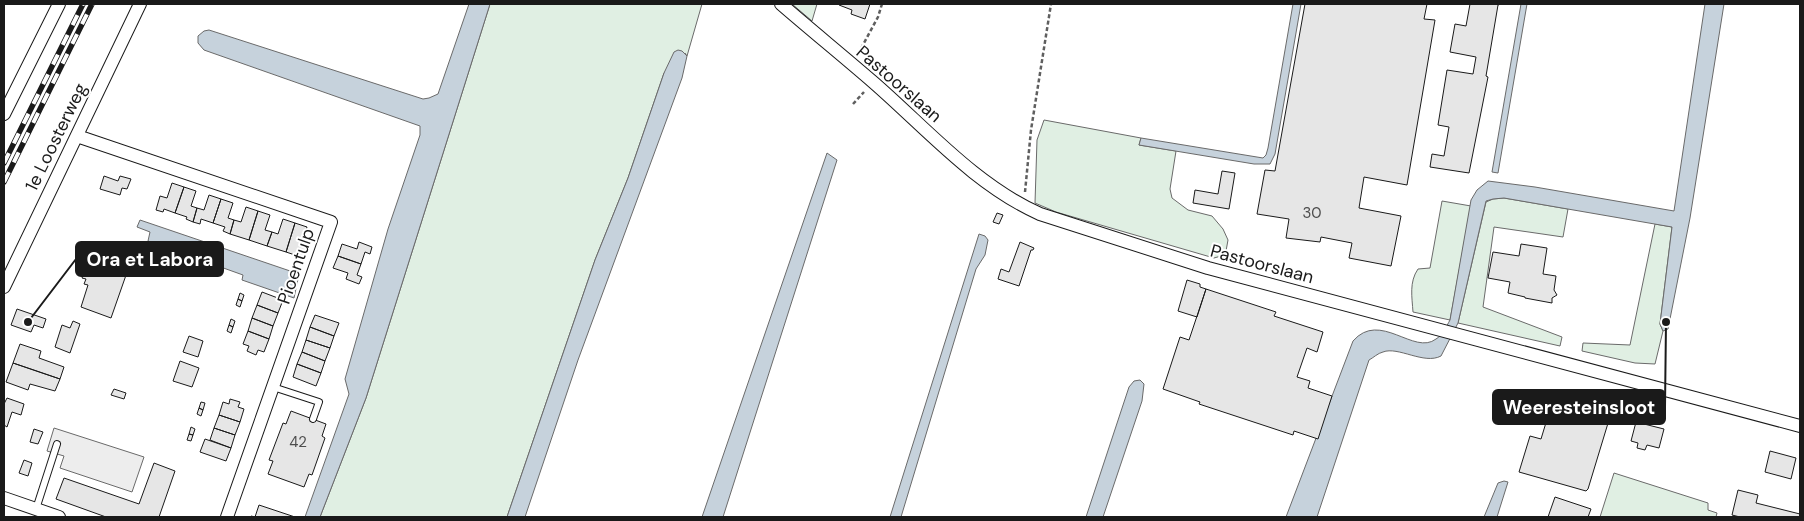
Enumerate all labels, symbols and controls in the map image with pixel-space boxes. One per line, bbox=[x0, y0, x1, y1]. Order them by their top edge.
street label: Pastoorslaan bbox=[851, 40, 947, 128]
street label: 1e Loosterweg bbox=[20, 79, 92, 195]
house number: 30 bbox=[1302, 203, 1322, 223]
street label: Pioentulp bbox=[272, 225, 320, 307]
street label: Pastoorslaan bbox=[1208, 239, 1316, 289]
callout: Ora et Labora bbox=[76, 242, 223, 276]
text: Ora et Labora bbox=[87, 247, 213, 272]
callout: Weeresteinsloot bbox=[1493, 390, 1665, 424]
text: Weeresteinsloot bbox=[1503, 395, 1655, 420]
house number: 42 bbox=[289, 432, 307, 452]

